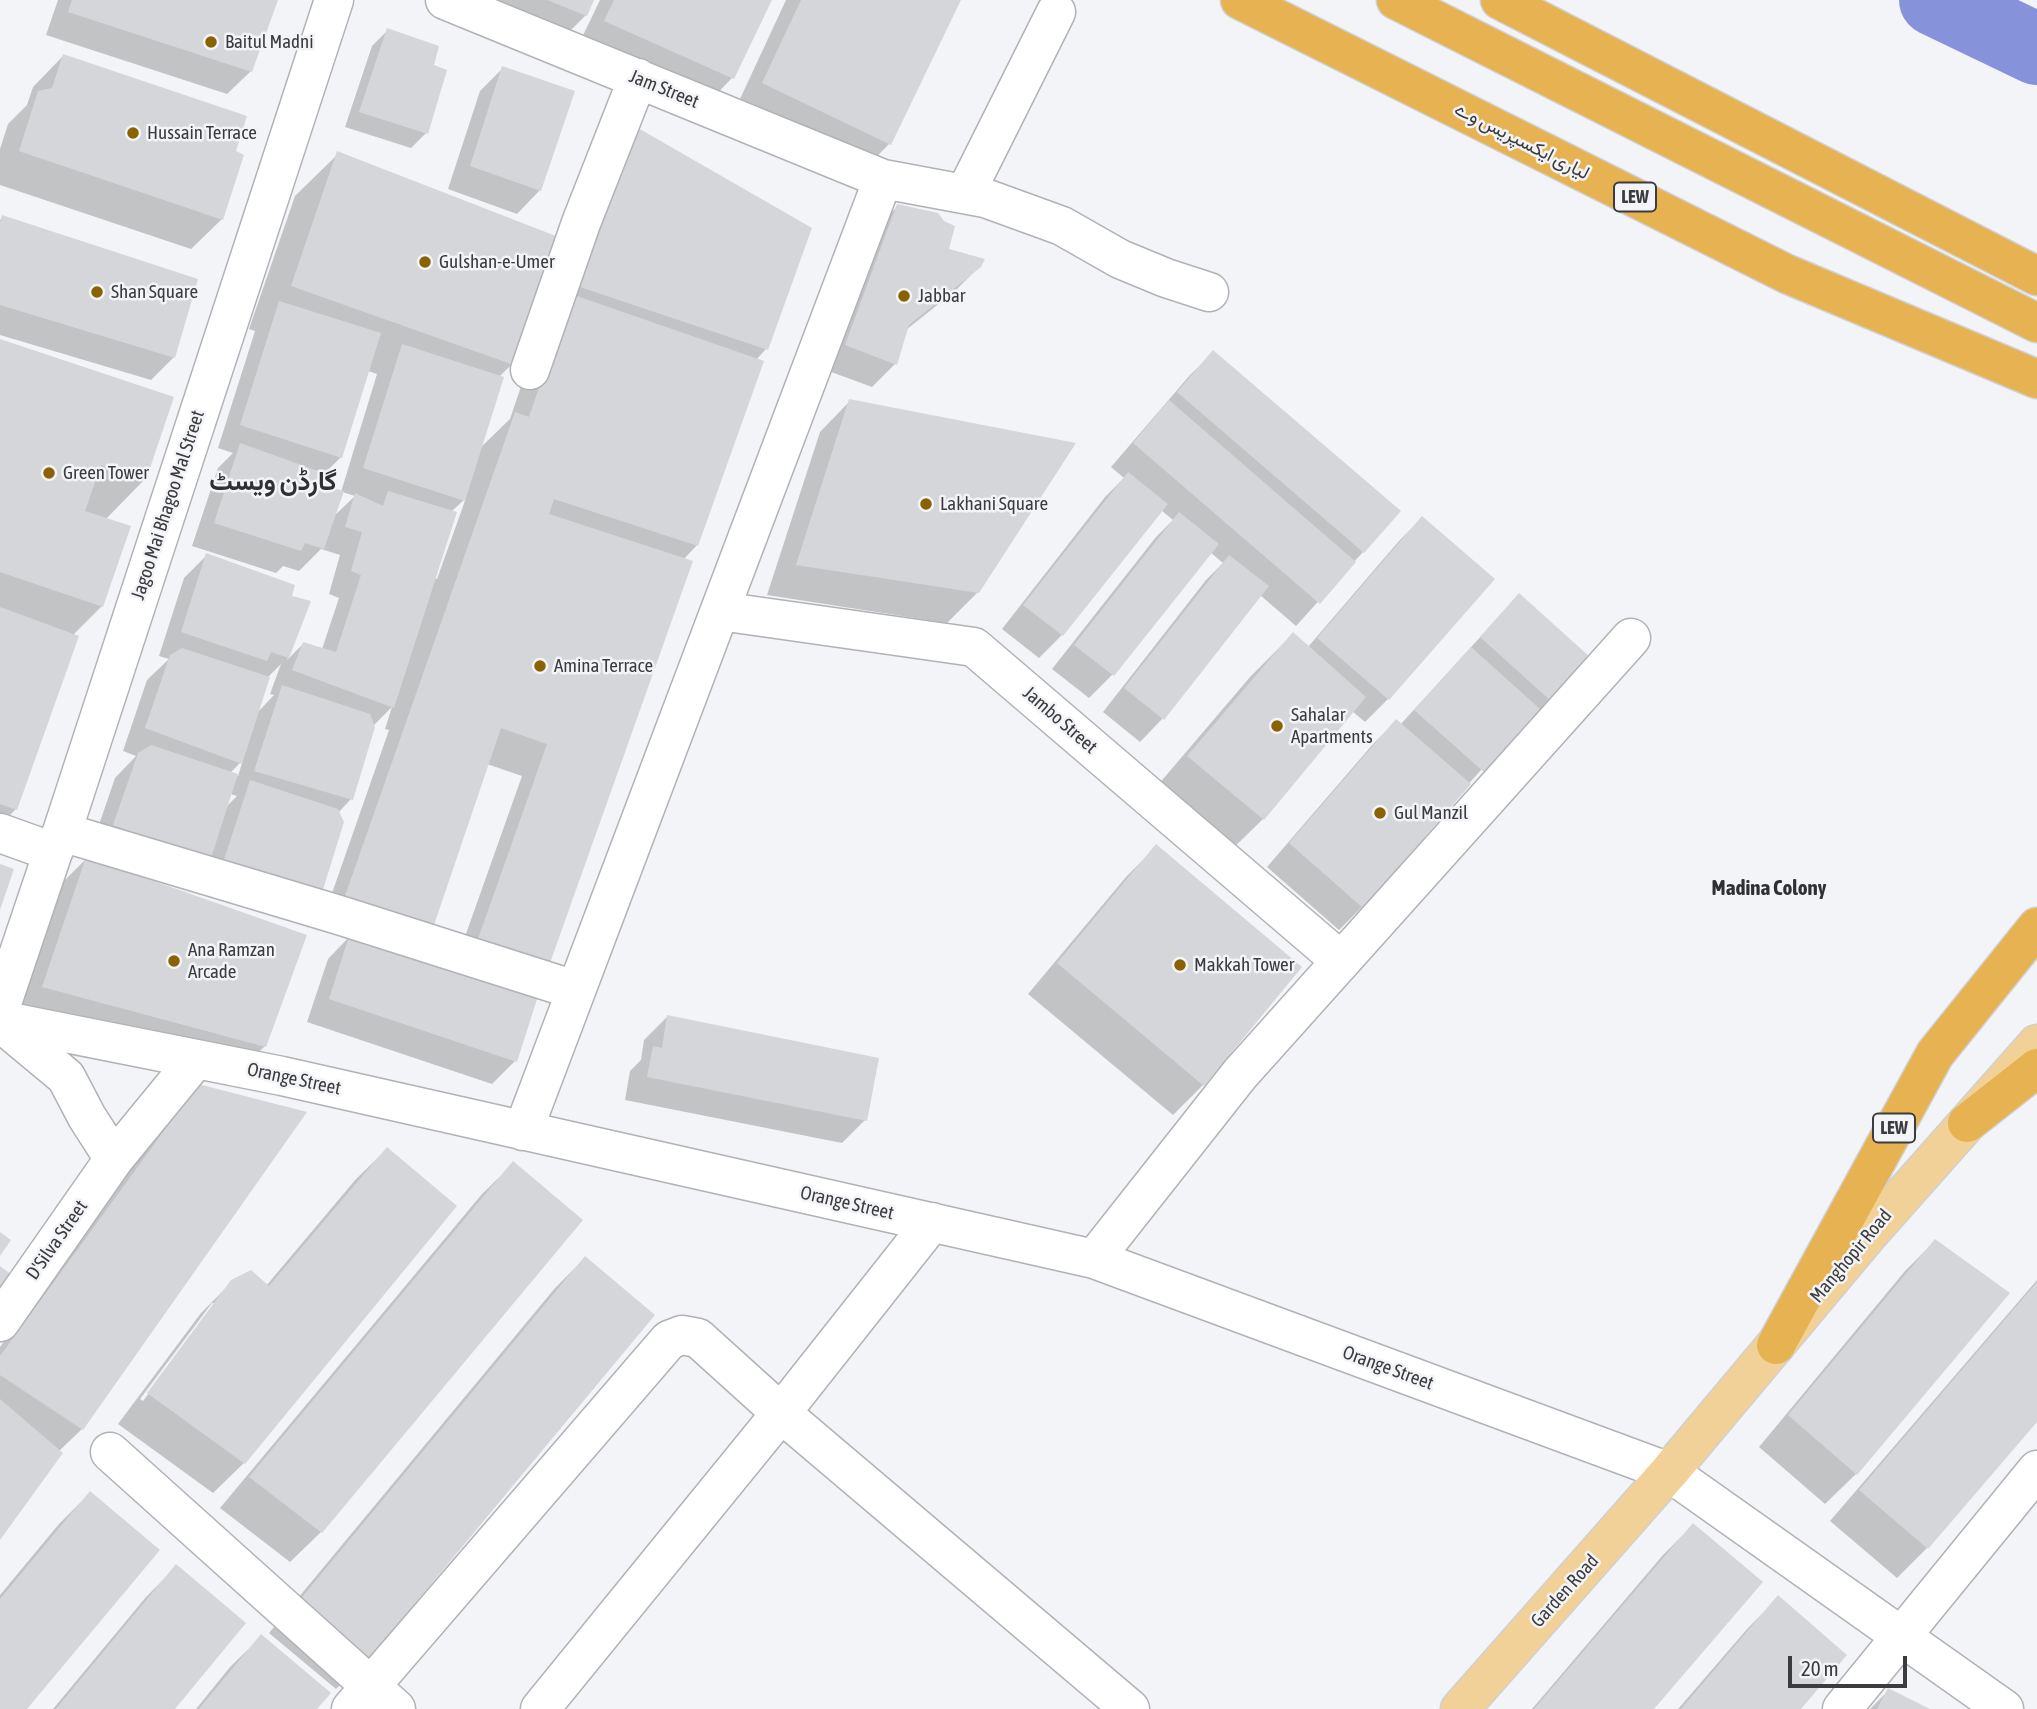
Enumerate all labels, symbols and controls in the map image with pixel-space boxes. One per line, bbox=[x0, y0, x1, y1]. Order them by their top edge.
place label: Baitul Madni bbox=[225, 31, 314, 53]
marker: Baitul Madni bbox=[203, 34, 219, 50]
street label: Jam Street bbox=[626, 65, 702, 113]
street label: لیاری ایکسپریس وے bbox=[1451, 97, 1593, 185]
place label: Hussain Terrace bbox=[147, 122, 257, 144]
marker: Hussain Terrace bbox=[125, 125, 141, 141]
road number: LEW bbox=[1614, 182, 1656, 212]
place label: Gulshan-e-Umer bbox=[439, 251, 555, 273]
marker: Gulshan-e-Umer bbox=[417, 254, 433, 270]
place label: Shan Square bbox=[111, 281, 198, 303]
marker: Shan Square bbox=[89, 284, 105, 300]
place label: Jabbar bbox=[918, 285, 965, 307]
marker: Jabbar bbox=[896, 288, 912, 304]
street label: Jagoo Mai Bhagoo Mal Street bbox=[127, 407, 209, 603]
place label: Green Tower bbox=[63, 462, 149, 484]
marker: Green Tower bbox=[41, 465, 57, 481]
district label: گارڈن ویسٹ bbox=[209, 466, 337, 498]
place label: Lakhani Square bbox=[940, 493, 1048, 515]
marker: Lakhani Square bbox=[918, 496, 934, 512]
place label: Amina Terrace bbox=[554, 655, 653, 677]
marker: Amina Terrace bbox=[532, 658, 548, 674]
street label: Jambo Street bbox=[1018, 682, 1102, 758]
place label: Sahalar Apartments bbox=[1291, 704, 1373, 748]
marker: Sahalar Apartments bbox=[1269, 718, 1285, 734]
place label: Gul Manzil bbox=[1394, 802, 1468, 824]
marker: Gul Manzil bbox=[1372, 805, 1388, 821]
district label: Madina Colony bbox=[1712, 875, 1826, 901]
place label: Ana Ramzan Arcade bbox=[188, 939, 275, 983]
marker: Ana Ramzan Arcade bbox=[166, 953, 182, 969]
place label: Makkah Tower bbox=[1194, 954, 1294, 976]
marker: Makkah Tower bbox=[1172, 957, 1188, 973]
street label: Orange Street bbox=[245, 1058, 343, 1100]
road number: LEW bbox=[1873, 1114, 1915, 1142]
street label: Orange Street bbox=[798, 1181, 896, 1225]
street label: D'Silva Street bbox=[21, 1196, 93, 1284]
street label: Manghopir Road bbox=[1805, 1205, 1897, 1307]
street label: Orange Street bbox=[1339, 1341, 1437, 1395]
street label: Garden Road bbox=[1526, 1550, 1604, 1632]
scale bar bbox=[1792, 1642, 1911, 1686]
text: 20 m bbox=[1801, 1656, 1839, 1680]

